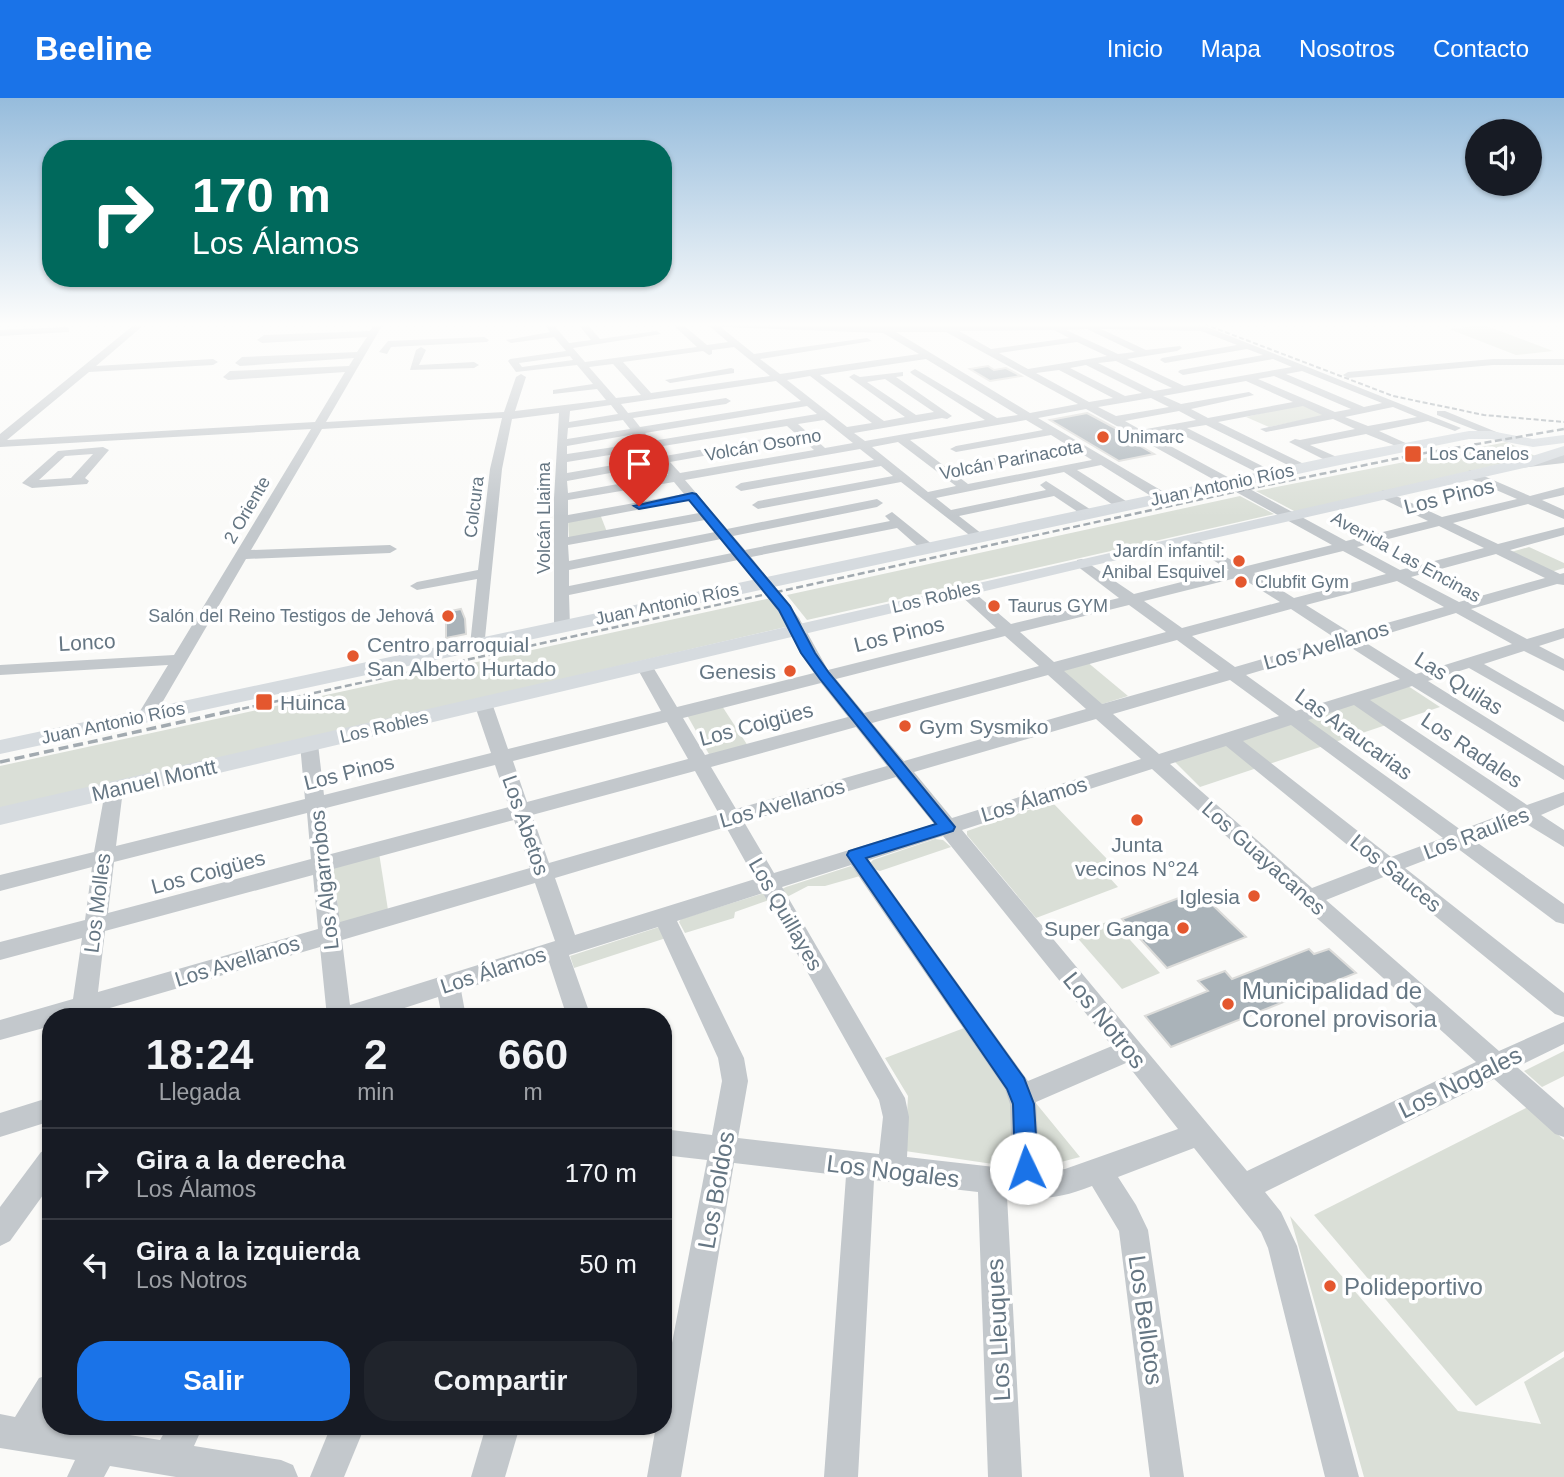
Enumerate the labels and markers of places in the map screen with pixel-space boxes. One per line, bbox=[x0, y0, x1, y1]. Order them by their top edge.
place label: Unimarc bbox=[1117, 427, 1184, 447]
marker: Unimarc bbox=[1095, 429, 1111, 445]
pin bbox=[609, 434, 669, 506]
marker: Los Canelos bbox=[1403, 444, 1423, 464]
place label: Los Canelos bbox=[1429, 444, 1529, 464]
place label: Jardín infantil: Anibal Esquivel bbox=[1102, 541, 1225, 582]
marker: Jardín infantil: Anibal Esquivel bbox=[1231, 553, 1247, 569]
place label: Clubfit Gym bbox=[1255, 572, 1349, 592]
marker: Clubfit Gym bbox=[1233, 574, 1249, 590]
place label: Taurus GYM bbox=[1008, 596, 1108, 616]
marker: Taurus GYM bbox=[986, 598, 1002, 614]
place label: Salón del Reino Testigos de Jehová bbox=[148, 606, 435, 626]
marker: Salón del Reino Testigos de Jehová bbox=[440, 608, 456, 624]
place label: Centro parroquial San Alberto Hurtado bbox=[367, 633, 556, 680]
marker: Centro parroquial San Alberto Hurtado bbox=[345, 648, 361, 664]
place label: Genesis bbox=[699, 660, 776, 683]
marker: Genesis bbox=[782, 663, 798, 679]
place label: Huinca bbox=[280, 691, 346, 714]
marker: Huinca bbox=[254, 692, 274, 712]
place label: Gym Sysmiko bbox=[919, 715, 1049, 738]
marker: Gym Sysmiko bbox=[897, 718, 913, 734]
marker: Junta vecinos N°24 bbox=[1129, 812, 1145, 828]
place label: Junta vecinos N°24 bbox=[1075, 833, 1199, 880]
place label: Iglesia bbox=[1179, 885, 1240, 908]
marker: Iglesia bbox=[1246, 888, 1262, 904]
place label: Super Ganga bbox=[1044, 917, 1169, 940]
marker: Super Ganga bbox=[1175, 920, 1191, 936]
place label: Municipalidad de Coronel provisoria bbox=[1242, 977, 1437, 1032]
marker: Municipalidad de Coronel provisoria bbox=[1220, 996, 1236, 1012]
place label: Polideportivo bbox=[1344, 1273, 1483, 1300]
marker: Polideportivo bbox=[1322, 1278, 1338, 1294]

